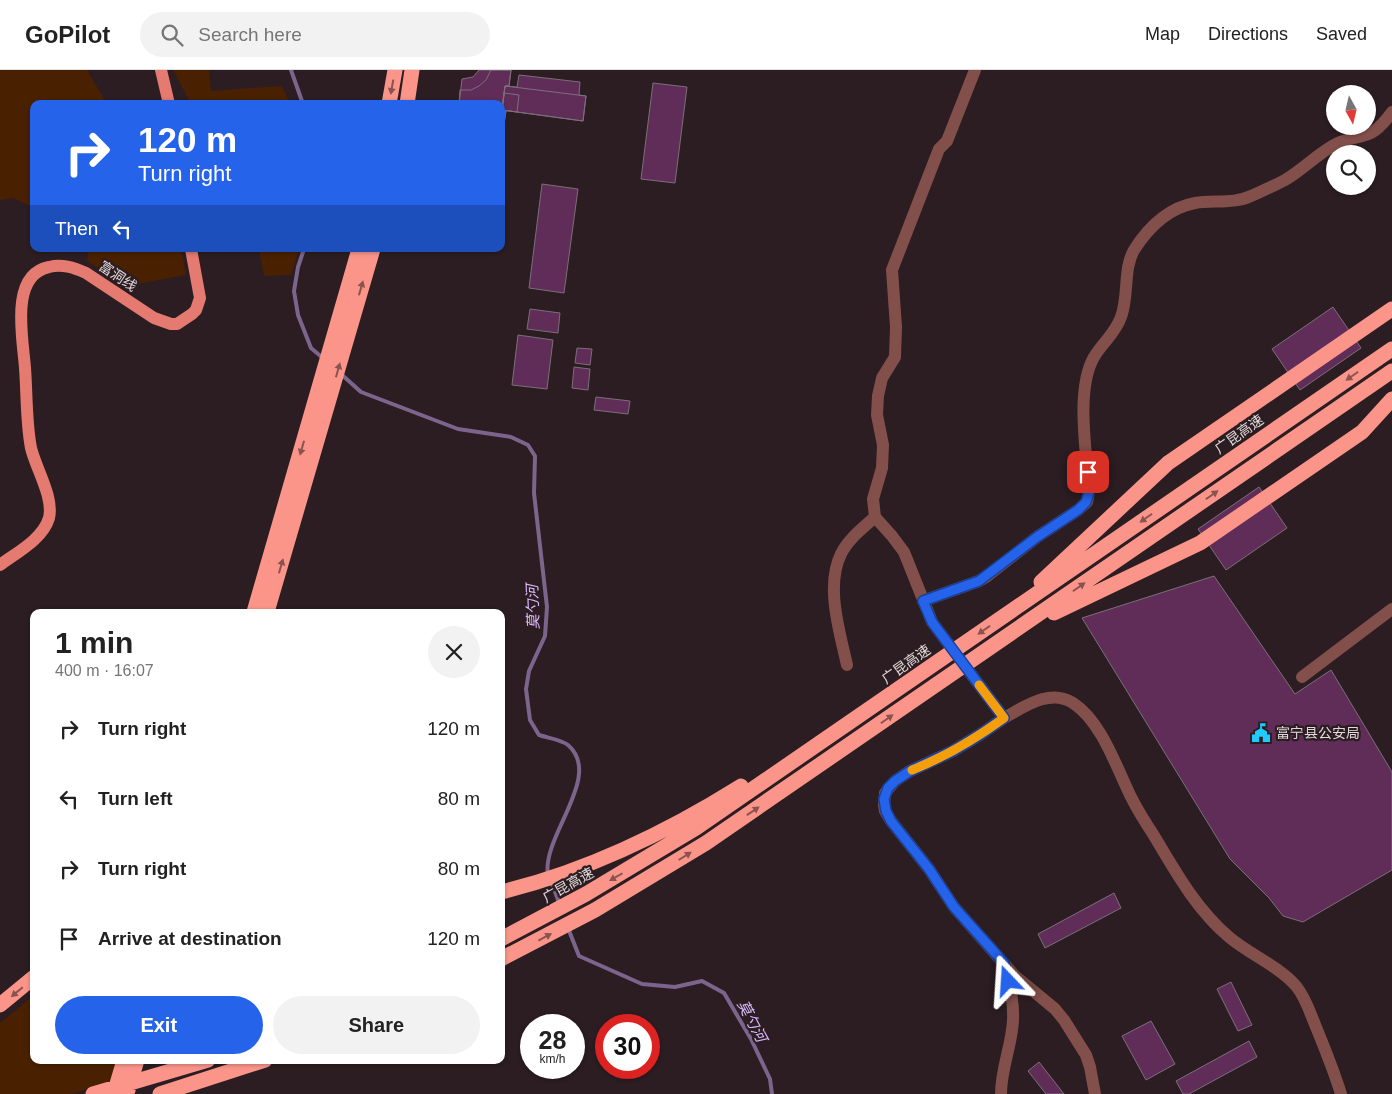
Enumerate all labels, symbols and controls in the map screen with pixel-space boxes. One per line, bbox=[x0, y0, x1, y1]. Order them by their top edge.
search box bbox=[140, 12, 490, 57]
text: GoPilot bbox=[25, 21, 110, 48]
icon: search bbox=[158, 21, 186, 49]
text: Search here bbox=[198, 24, 302, 45]
text: Map bbox=[1145, 24, 1180, 44]
text: Directions bbox=[1208, 24, 1288, 44]
text: Saved bbox=[1316, 24, 1367, 44]
one-way arrow bbox=[387, 79, 395, 95]
north arrow bbox=[1326, 85, 1376, 135]
map controls bbox=[1326, 85, 1376, 195]
icon: right bbox=[55, 120, 120, 185]
text: 120 m bbox=[138, 120, 237, 159]
button: search bbox=[1326, 145, 1376, 195]
text: Turn right bbox=[138, 161, 231, 186]
icon: left bbox=[108, 215, 136, 243]
text: Then bbox=[55, 218, 98, 239]
street label: 富洞线 bbox=[96, 258, 140, 294]
one-way arrow bbox=[358, 281, 366, 296]
one-way arrow bbox=[334, 362, 342, 377]
one-way arrow bbox=[1345, 371, 1359, 381]
street label: 广昆高速 bbox=[1211, 411, 1267, 457]
one-way arrow bbox=[297, 441, 305, 456]
pin bbox=[1067, 451, 1109, 493]
icon: arrive bbox=[1074, 458, 1102, 486]
one-way arrow bbox=[1205, 490, 1219, 500]
one-way arrow bbox=[1139, 513, 1153, 523]
one-way arrow bbox=[277, 558, 285, 573]
water label: 莫勺河 bbox=[523, 581, 542, 630]
one-way arrow bbox=[1072, 582, 1085, 592]
one-way arrow bbox=[977, 625, 990, 635]
text: 1 min bbox=[55, 626, 133, 659]
button: close bbox=[428, 626, 480, 678]
street label: 广昆高速 bbox=[878, 641, 934, 687]
text: 400 m · 16:07 bbox=[55, 662, 154, 679]
one-way arrow bbox=[880, 714, 894, 724]
icon: right bbox=[55, 715, 83, 743]
text: Turn right bbox=[98, 718, 186, 739]
text: 120 m bbox=[427, 718, 480, 739]
public building icon: 富宁县公安局 bbox=[1250, 722, 1272, 744]
place label: 富宁县公安局 bbox=[1276, 725, 1360, 741]
icon: left bbox=[55, 785, 83, 813]
text: Turn left bbox=[98, 788, 173, 809]
text: 80 m bbox=[438, 788, 480, 809]
one-way arrow bbox=[747, 806, 760, 816]
one-way arrow bbox=[679, 851, 692, 860]
icon: right bbox=[55, 855, 83, 883]
text: Turn right bbox=[98, 858, 186, 879]
text: 80 m bbox=[438, 858, 480, 879]
street label: 广昆高速 bbox=[540, 864, 596, 906]
one-way arrow bbox=[609, 872, 622, 881]
icon: arrive bbox=[55, 925, 83, 953]
text: Arrive at destination bbox=[98, 928, 282, 949]
text: 120 m bbox=[427, 928, 480, 949]
one-way arrow bbox=[537, 933, 552, 941]
position arrow bbox=[981, 954, 1033, 1006]
one-way arrow bbox=[11, 986, 24, 997]
button: Exit bbox=[55, 996, 263, 1054]
button: Share bbox=[273, 996, 480, 1054]
water label: 莫勺河 bbox=[734, 997, 772, 1047]
speed limit sign: 30 bbox=[595, 1014, 660, 1079]
text: 28 bbox=[539, 1026, 566, 1054]
text: km/h bbox=[539, 1052, 566, 1066]

